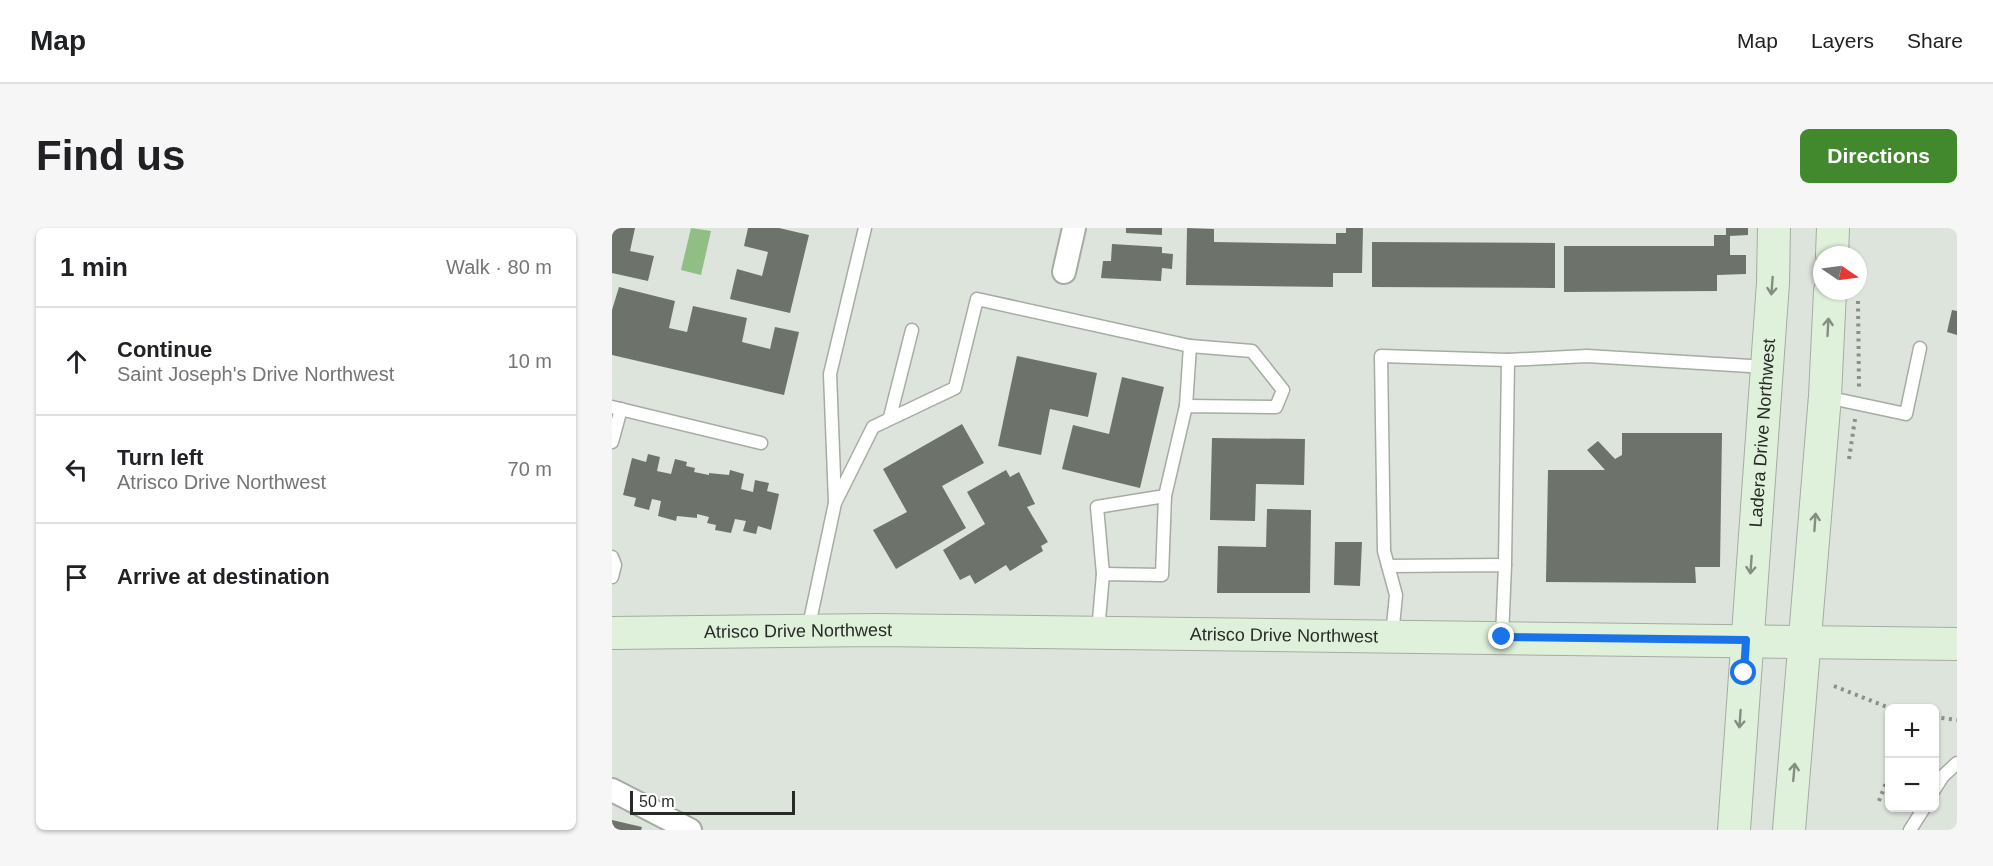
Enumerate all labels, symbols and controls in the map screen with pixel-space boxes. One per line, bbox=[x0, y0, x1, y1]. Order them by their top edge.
text: Map bbox=[30, 25, 86, 56]
text: Map bbox=[1737, 29, 1778, 52]
text: Layers bbox=[1811, 29, 1874, 52]
text: Share bbox=[1907, 29, 1963, 52]
button: Directions bbox=[1800, 129, 1957, 183]
text: Find us bbox=[36, 132, 185, 179]
north arrow bbox=[1813, 246, 1867, 300]
text: 1 min bbox=[60, 252, 128, 282]
text: Walk · 80 m bbox=[446, 256, 552, 278]
one-way arrow bbox=[1766, 276, 1777, 296]
one-way arrow bbox=[1823, 318, 1834, 338]
text: Continue bbox=[117, 337, 212, 362]
street label: Ladera Drive Northwest bbox=[1746, 338, 1779, 528]
icon: ahead bbox=[60, 345, 93, 378]
text: 10 m bbox=[508, 350, 552, 372]
text: Saint Joseph's Drive Northwest bbox=[117, 363, 394, 385]
text: Turn left bbox=[117, 445, 203, 470]
icon: left bbox=[60, 453, 93, 486]
text: 70 m bbox=[508, 458, 552, 480]
text: Atrisco Drive Northwest bbox=[117, 471, 326, 493]
one-way arrow bbox=[1810, 513, 1821, 532]
one-way arrow bbox=[1745, 554, 1756, 574]
icon: arrive bbox=[60, 561, 93, 594]
text: Arrive at destination bbox=[117, 564, 330, 589]
street label: Atrisco Drive Northwest bbox=[704, 620, 892, 642]
route end bbox=[1488, 623, 1514, 649]
street label: Atrisco Drive Northwest bbox=[1190, 624, 1378, 646]
route start bbox=[1730, 659, 1756, 685]
map controls bbox=[1885, 704, 1939, 812]
button: + bbox=[1885, 704, 1939, 758]
one-way arrow bbox=[1735, 708, 1746, 728]
button: − bbox=[1885, 758, 1939, 812]
one-way arrow bbox=[1789, 762, 1800, 782]
scale bar bbox=[630, 788, 795, 816]
text: 50 m bbox=[639, 793, 675, 810]

